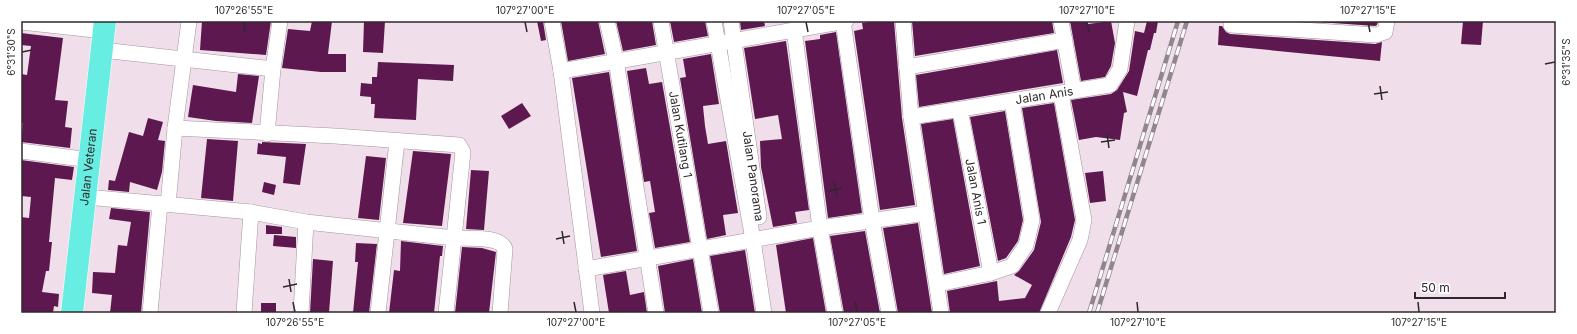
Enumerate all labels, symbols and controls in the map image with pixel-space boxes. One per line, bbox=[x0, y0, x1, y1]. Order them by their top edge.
text: 107°26'55"E bbox=[215, 4, 273, 16]
text: 107°27'00"E bbox=[496, 4, 554, 16]
text: 107°27'05"E bbox=[777, 4, 835, 16]
text: 107°27'10"E bbox=[1059, 4, 1115, 16]
text: 107°27'15"E bbox=[1340, 4, 1396, 16]
text: 6°31'30"S bbox=[5, 28, 17, 76]
text: 6°31'35"S bbox=[1560, 38, 1572, 86]
street label: Jalan Anis bbox=[1014, 83, 1074, 107]
street label: Jalan Kutilang 1 bbox=[666, 90, 696, 179]
street label: Jalan Veteran bbox=[76, 127, 100, 206]
street label: Jalan Panorama bbox=[740, 130, 767, 222]
street label: Jalan Anis 1 bbox=[962, 157, 990, 226]
scale bar bbox=[1415, 274, 1505, 300]
text: 50 m bbox=[1421, 280, 1450, 295]
text: 107°26'55"E bbox=[266, 316, 324, 328]
text: 107°27'00"E bbox=[547, 316, 605, 328]
text: 107°27'05"E bbox=[828, 316, 886, 328]
text: 107°27'10"E bbox=[1110, 316, 1166, 328]
text: 107°27'15"E bbox=[1391, 316, 1447, 328]

